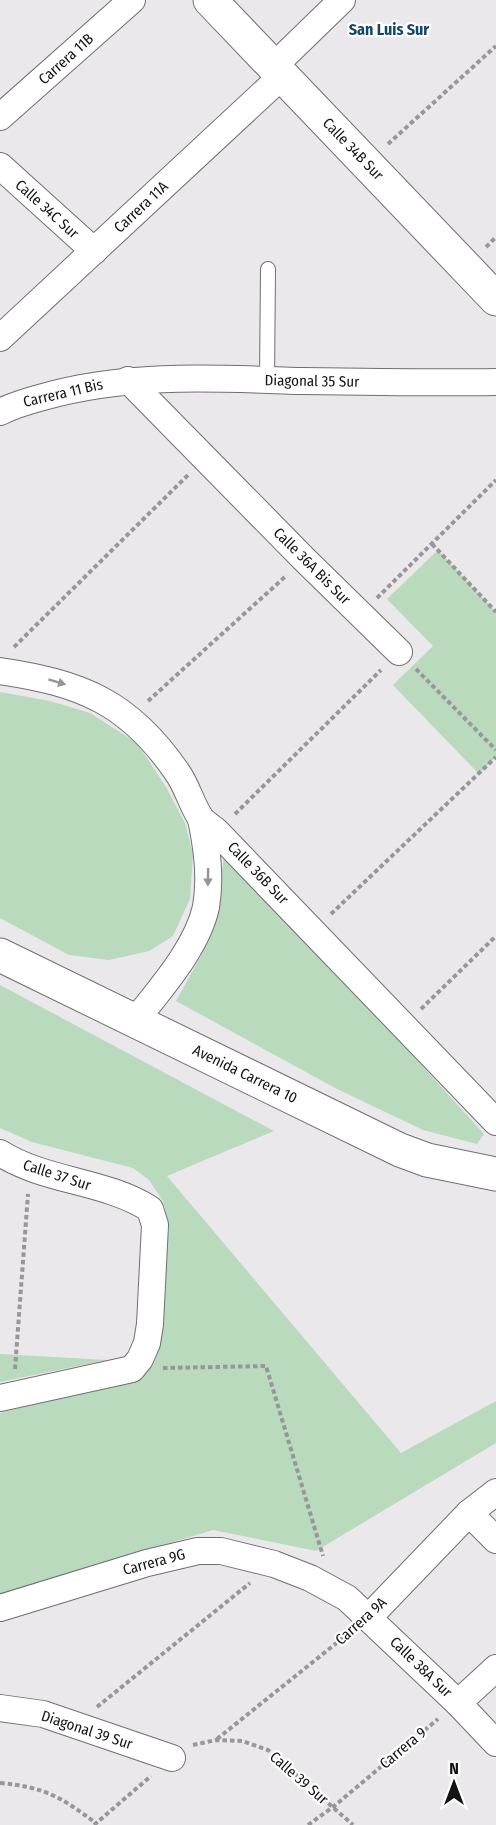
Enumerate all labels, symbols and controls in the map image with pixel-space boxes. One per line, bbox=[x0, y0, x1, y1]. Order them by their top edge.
district label: San Luis Sur bbox=[349, 20, 429, 39]
street label: Carrera 11B bbox=[35, 30, 97, 88]
street label: Calle 34B Sur bbox=[319, 114, 388, 184]
street label: Calle 34C Sur bbox=[12, 176, 83, 243]
street label: Carrera 11A bbox=[110, 177, 172, 237]
street label: Diagonal 35 Sur bbox=[265, 371, 360, 391]
street label: Carrera 11 Bis bbox=[21, 375, 105, 411]
street label: Calle 36A Bis Sur bbox=[270, 524, 355, 609]
one-way arrow bbox=[48, 678, 66, 687]
street label: Calle 36B Sur bbox=[224, 838, 293, 909]
one-way arrow bbox=[203, 867, 212, 886]
street label: Avenida Carrera 10 bbox=[190, 1041, 300, 1107]
street label: Calle 37 Sur bbox=[21, 1156, 94, 1195]
street label: Carrera 9G bbox=[121, 1545, 187, 1579]
street label: Carrera 9A bbox=[332, 1593, 390, 1649]
street label: Calle 38A Sur bbox=[386, 1633, 456, 1702]
street label: Diagonal 39 Sur bbox=[39, 1707, 136, 1753]
street label: Carrera 9 bbox=[376, 1723, 430, 1773]
street label: Calle 39 Sur bbox=[266, 1748, 332, 1809]
north arrow bbox=[424, 1753, 484, 1813]
text: N bbox=[449, 1759, 459, 1778]

